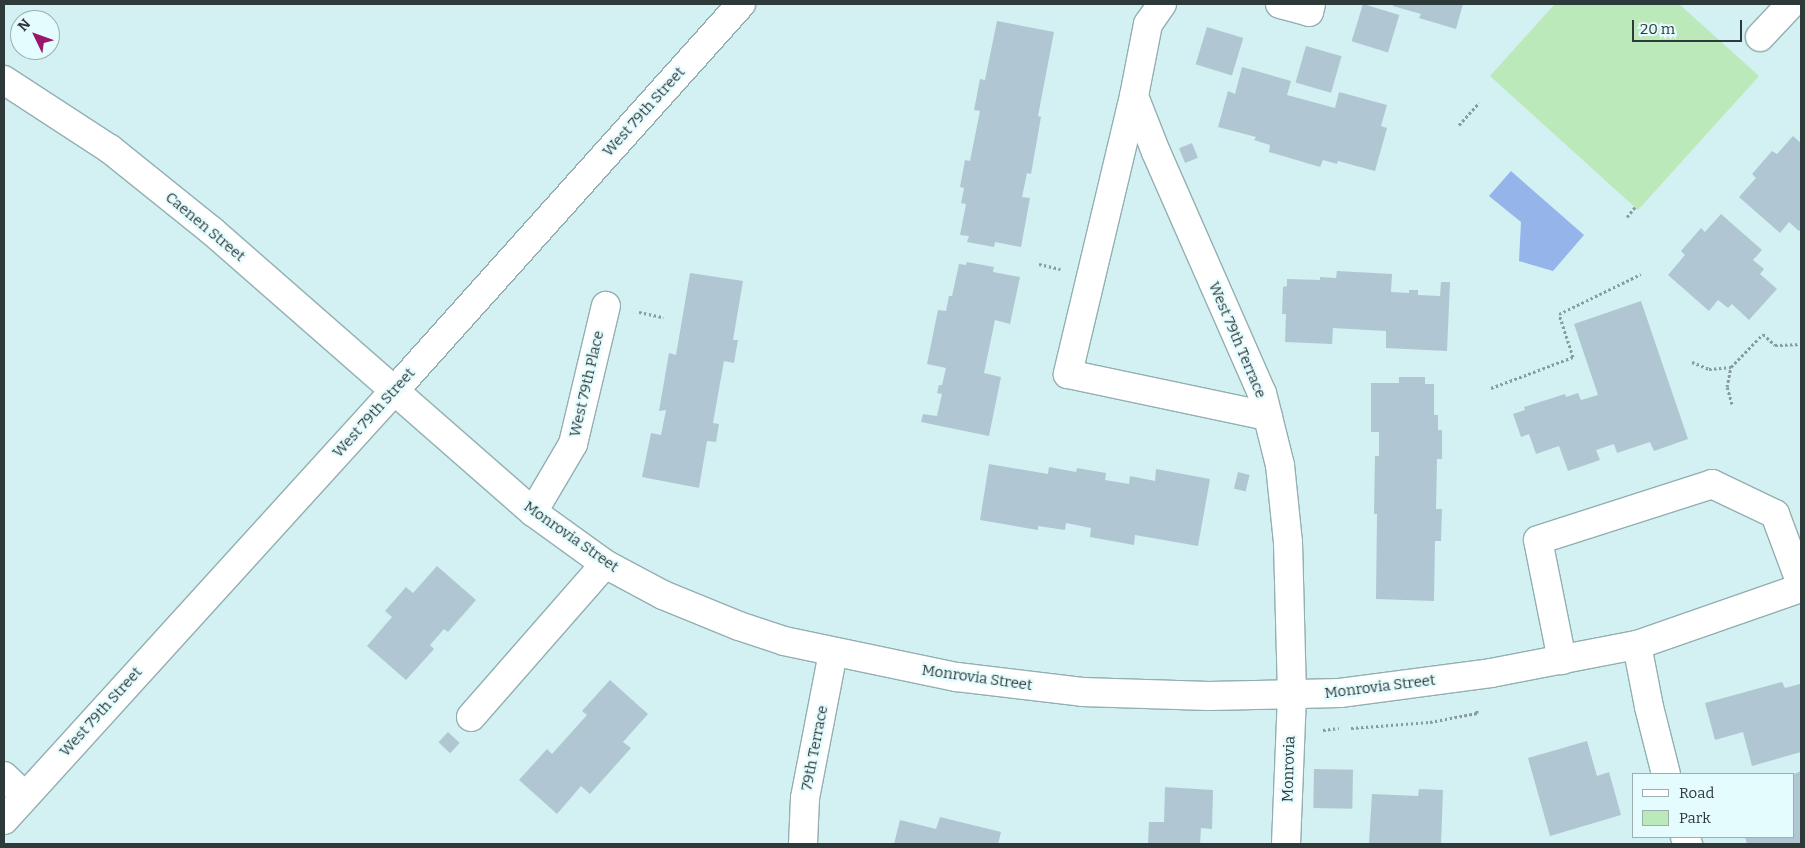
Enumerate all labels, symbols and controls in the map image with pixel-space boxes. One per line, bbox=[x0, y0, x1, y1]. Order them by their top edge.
north arrow bbox=[10, 10, 60, 60]
scale bar bbox=[1635, 10, 1745, 42]
text: N bbox=[14, 16, 34, 35]
text: 20 m bbox=[1640, 20, 1675, 38]
street label: West 79th Street bbox=[599, 64, 689, 160]
street label: Caenen Street bbox=[162, 189, 248, 265]
street label: West 79th Terrace bbox=[1204, 279, 1270, 401]
street label: West 79th Place bbox=[566, 329, 608, 439]
street label: West 79th Street bbox=[329, 365, 419, 461]
street label: Monrovia Street bbox=[520, 498, 622, 576]
street label: Monrovia Street bbox=[921, 661, 1033, 695]
street label: West 79th Street bbox=[56, 664, 146, 760]
street label: Monrovia Street bbox=[1324, 671, 1436, 703]
street label: 79th Terrace bbox=[798, 704, 832, 792]
street label: Monrovia bbox=[1279, 736, 1299, 802]
legend bbox=[1632, 773, 1795, 838]
text: Road bbox=[1679, 784, 1714, 802]
text: Park bbox=[1679, 809, 1711, 827]

